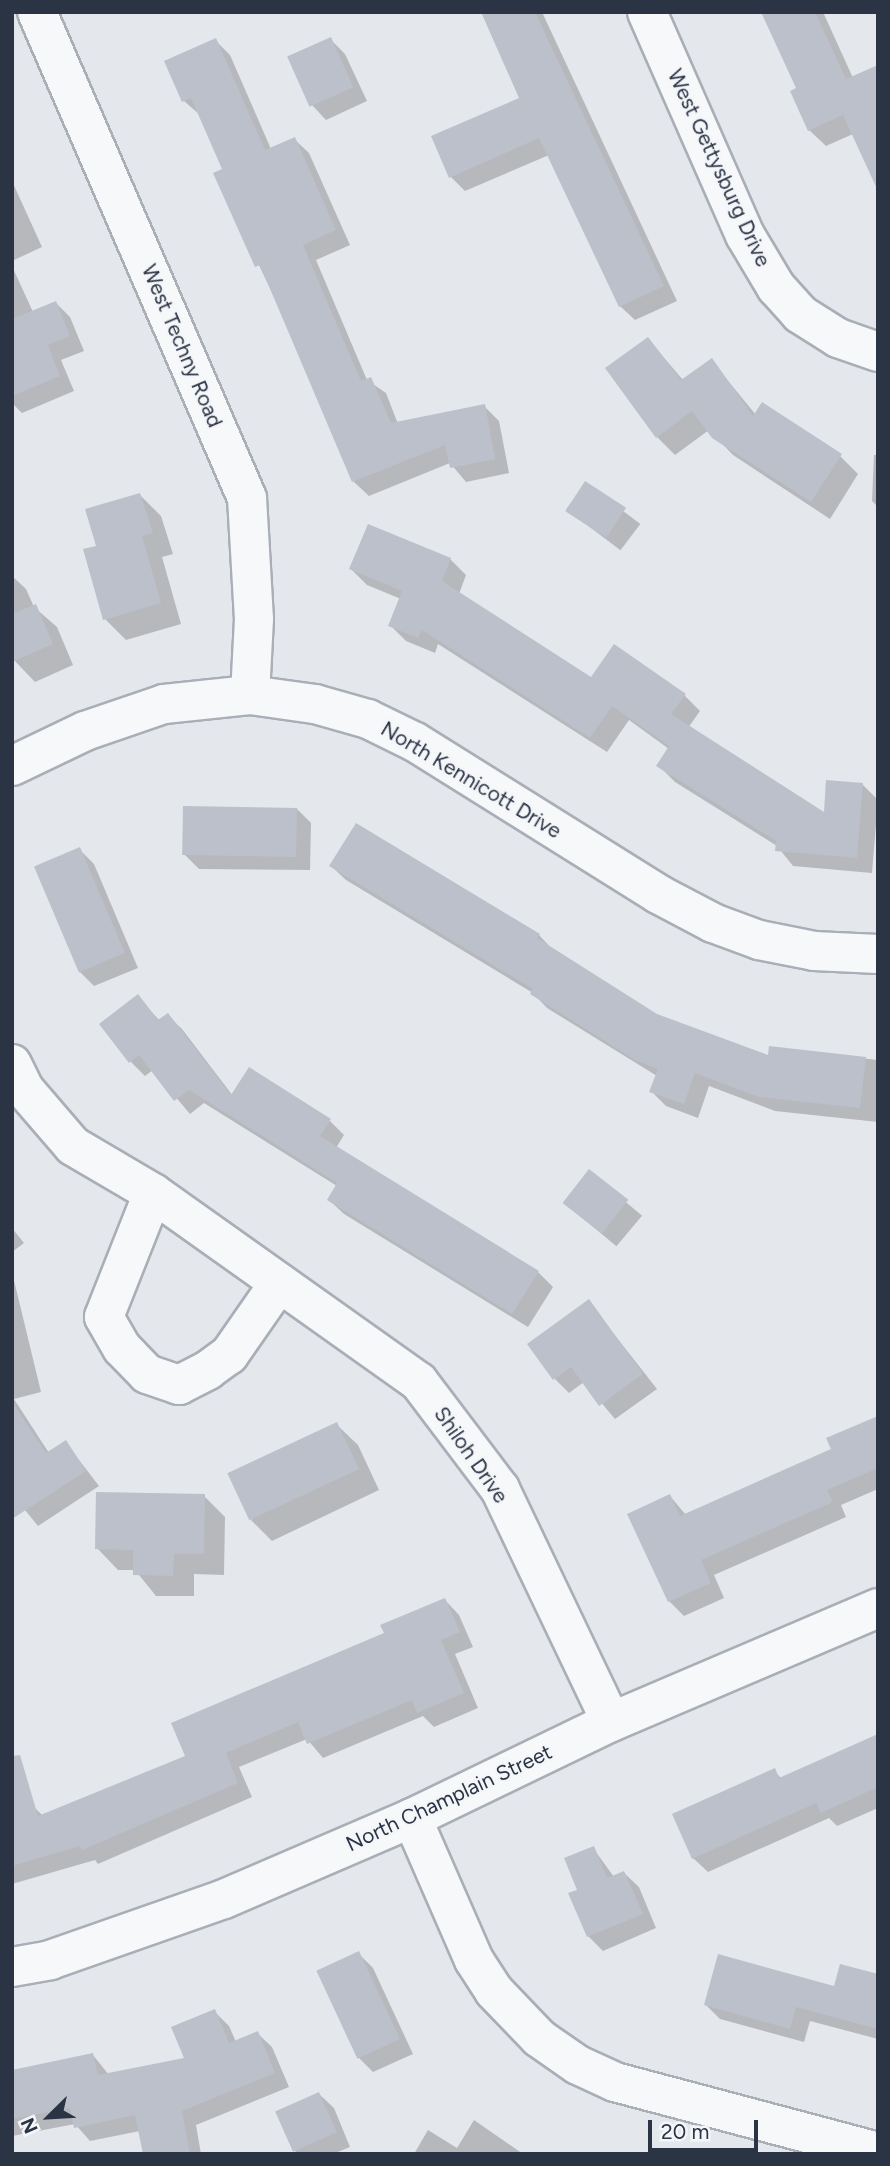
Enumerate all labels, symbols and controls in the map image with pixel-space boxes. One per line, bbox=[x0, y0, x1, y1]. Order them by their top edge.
street label: West Gettysburg Drive bbox=[662, 65, 776, 271]
street label: West Techny Road bbox=[136, 261, 228, 431]
street label: North Kennicott Drive bbox=[376, 716, 566, 844]
street label: Shiloh Drive bbox=[429, 1402, 513, 1508]
street label: North Champlain Street bbox=[342, 1739, 556, 1857]
north arrow bbox=[14, 2082, 84, 2152]
scale bar bbox=[652, 2106, 762, 2150]
text: N bbox=[16, 2114, 43, 2137]
text: 20 m bbox=[661, 2119, 709, 2144]

